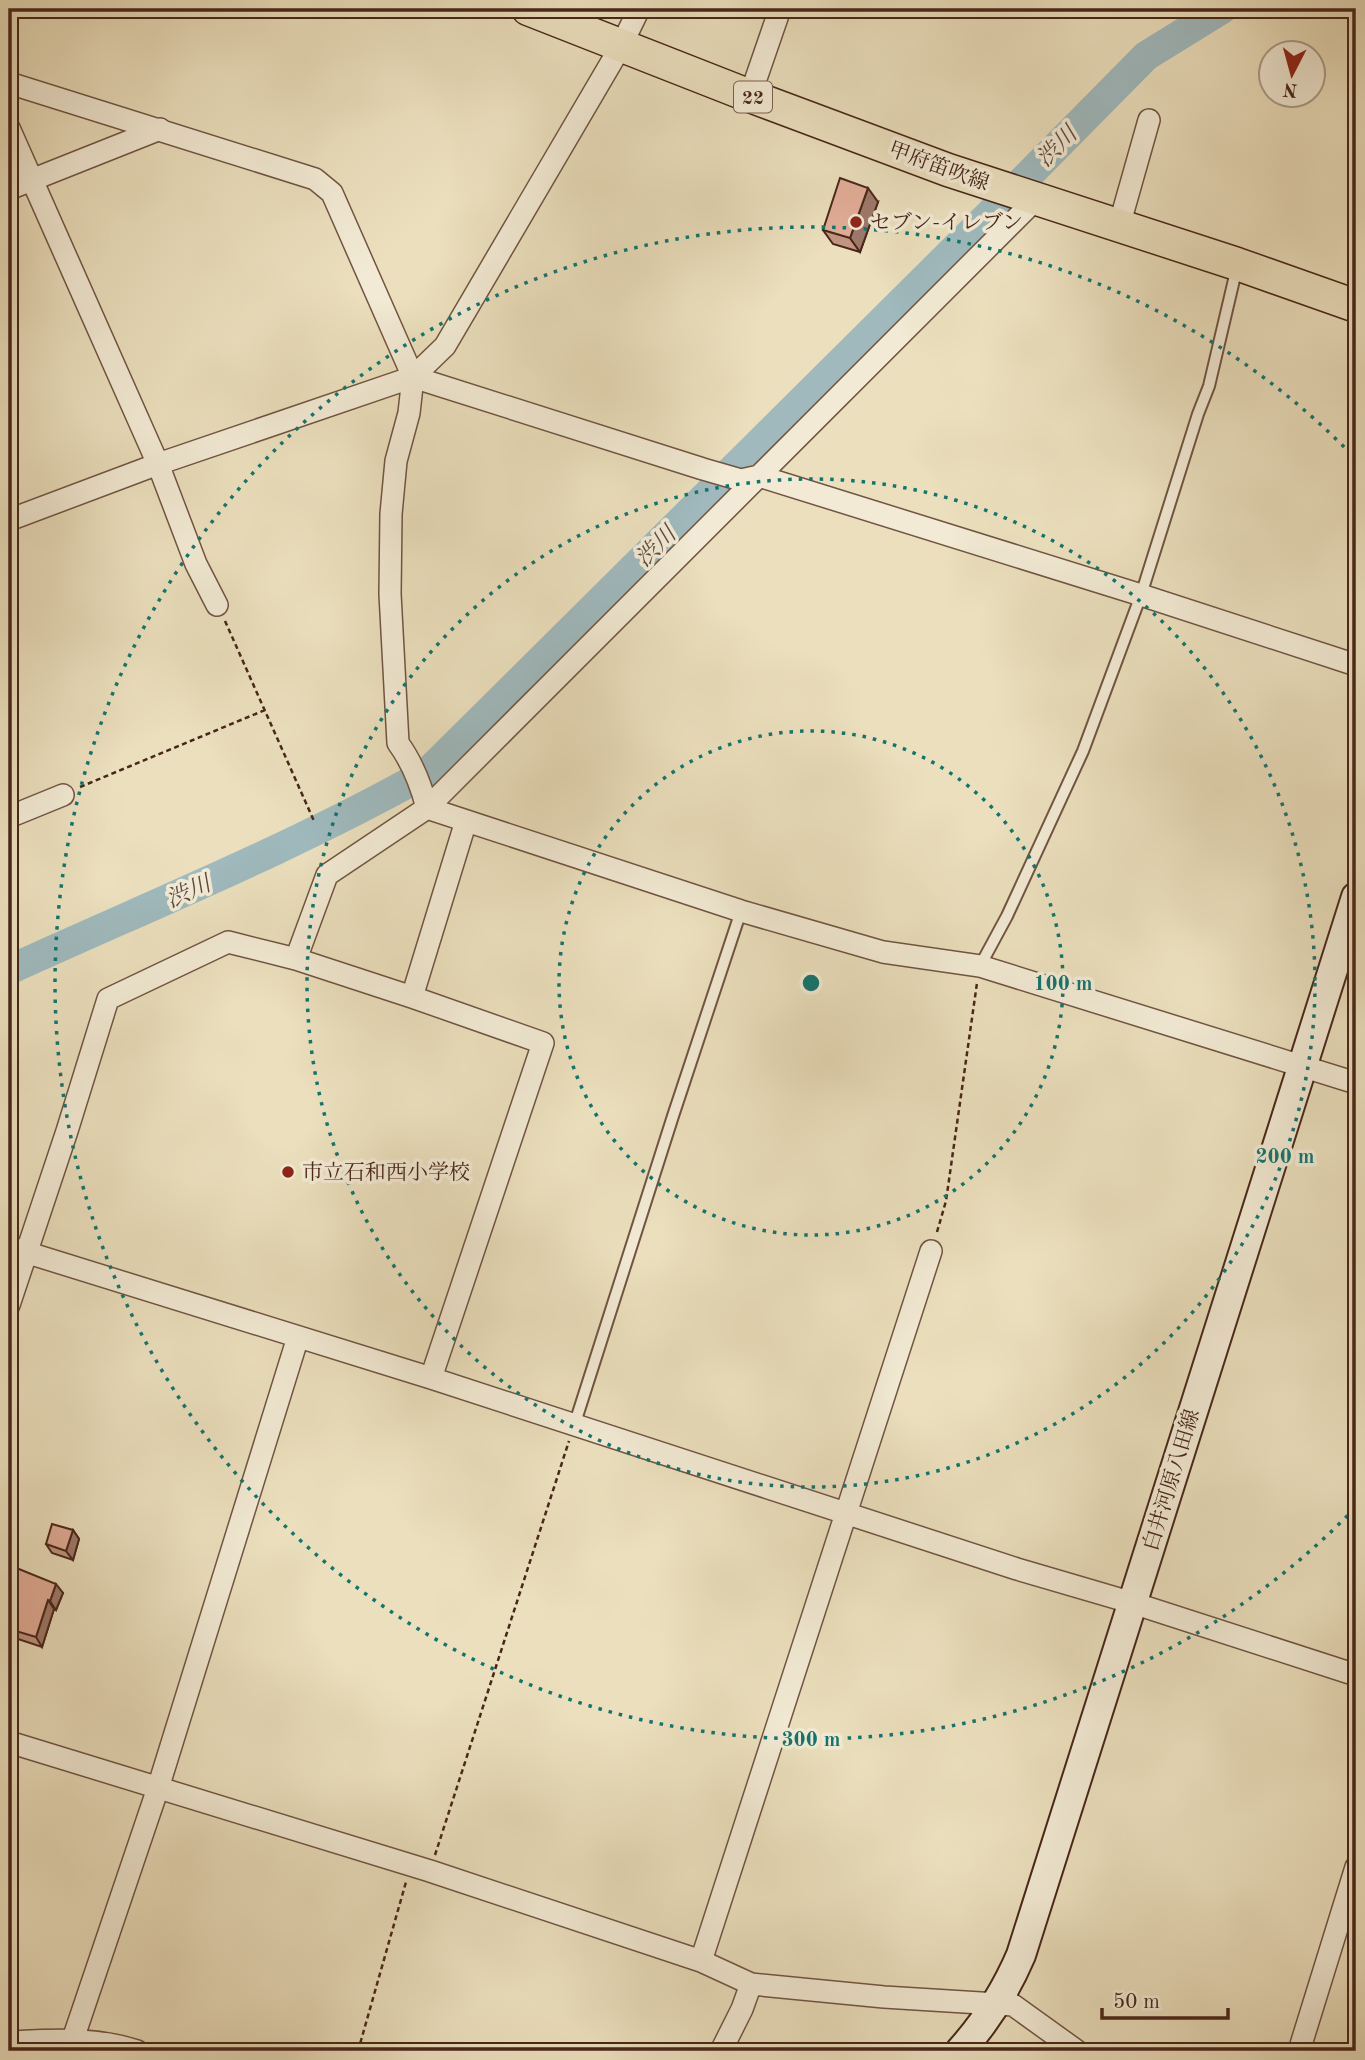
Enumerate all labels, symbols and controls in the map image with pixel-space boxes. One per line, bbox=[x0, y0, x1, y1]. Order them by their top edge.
north arrow bbox=[1256, 38, 1326, 108]
text: N bbox=[1282, 78, 1299, 99]
road number: 22 bbox=[734, 82, 772, 113]
water label: 渋川 bbox=[1031, 119, 1084, 171]
street label: 甲府笛吹線 bbox=[886, 138, 992, 195]
place label: セブン-イレブン bbox=[870, 211, 1023, 234]
marker: セブン-イレブン bbox=[848, 214, 864, 230]
water label: 渋川 bbox=[630, 519, 683, 571]
water label: 渋川 bbox=[162, 869, 217, 912]
centre of rings bbox=[799, 971, 823, 995]
text: 100 m bbox=[1033, 974, 1093, 995]
text: 200 m bbox=[1255, 1147, 1315, 1168]
place label: 市立石和西小学校 bbox=[302, 1161, 470, 1184]
marker: 市立石和西小学校 bbox=[280, 1164, 296, 1180]
street label: 白井河原八田線 bbox=[1139, 1406, 1204, 1554]
text: 300 m bbox=[781, 1730, 841, 1751]
scale bar bbox=[1102, 1976, 1228, 2020]
text: 50 m bbox=[1113, 1992, 1160, 2013]

